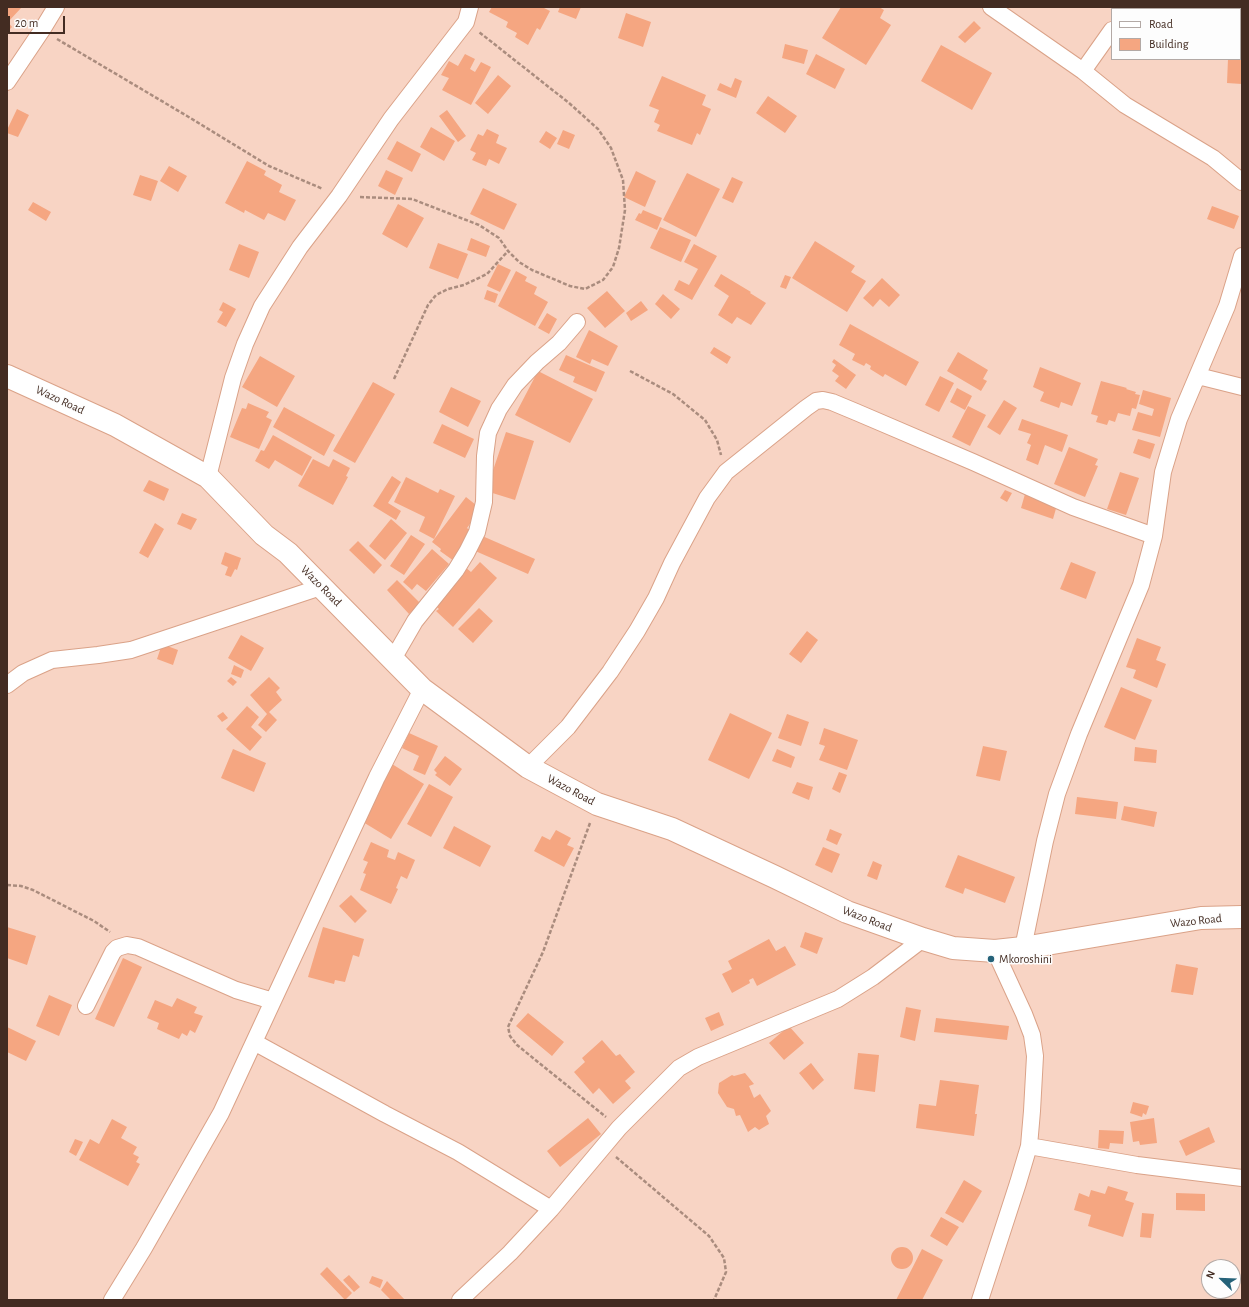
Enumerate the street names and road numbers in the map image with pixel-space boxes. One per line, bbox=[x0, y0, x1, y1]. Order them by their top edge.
street label: Wazo Road bbox=[33, 382, 87, 418]
street label: Wazo Road bbox=[297, 562, 345, 610]
street label: Wazo Road bbox=[545, 771, 597, 809]
street label: Wazo Road bbox=[840, 903, 894, 935]
street label: Wazo Road bbox=[1169, 911, 1223, 931]

